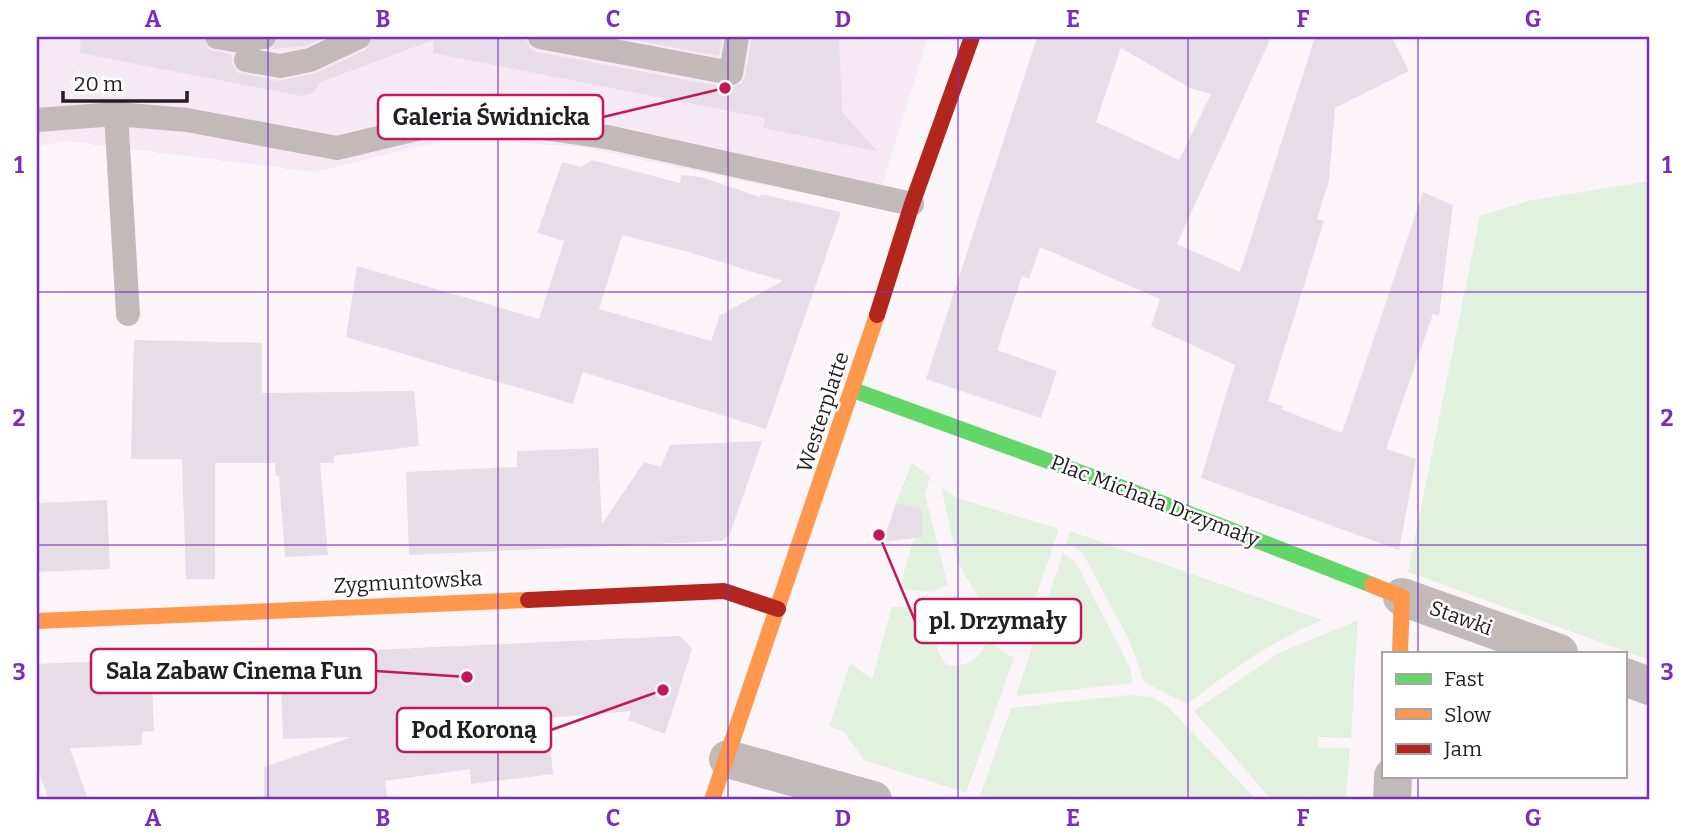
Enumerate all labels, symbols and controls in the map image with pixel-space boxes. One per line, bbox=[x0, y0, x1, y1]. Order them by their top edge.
text: A bbox=[145, 5, 162, 33]
text: B bbox=[376, 5, 390, 33]
text: C bbox=[606, 5, 620, 33]
text: D bbox=[835, 5, 851, 33]
text: E bbox=[1066, 5, 1080, 33]
text: F bbox=[1297, 5, 1310, 33]
text: G bbox=[1525, 5, 1542, 33]
scale bar bbox=[63, 60, 187, 104]
text: 20 m bbox=[74, 71, 123, 97]
callout: Galeria Świdnicka bbox=[378, 95, 603, 139]
text: Galeria Świdnicka bbox=[392, 102, 590, 131]
text: 1 bbox=[14, 151, 24, 179]
text: 1 bbox=[1662, 151, 1672, 179]
street label: Westerplatte bbox=[791, 348, 855, 476]
text: 2 bbox=[13, 404, 26, 432]
text: 2 bbox=[1661, 404, 1674, 432]
street label: Plac Michała Drzymały bbox=[1047, 449, 1264, 553]
street label: Zygmuntowska bbox=[333, 565, 484, 599]
street label: Stawki bbox=[1426, 595, 1496, 641]
callout: pl. Drzymały bbox=[915, 599, 1081, 643]
text: pl. Drzymały bbox=[929, 607, 1067, 635]
callout: Sala Zabaw Cinema Fun bbox=[91, 649, 376, 693]
legend bbox=[1382, 652, 1626, 778]
text: Sala Zabaw Cinema Fun bbox=[106, 657, 363, 685]
text: 3 bbox=[12, 658, 26, 686]
text: 3 bbox=[1660, 658, 1674, 686]
text: Fast bbox=[1444, 666, 1485, 692]
text: Slow bbox=[1444, 702, 1491, 728]
callout: Pod Koroną bbox=[397, 708, 551, 752]
text: Pod Koroną bbox=[411, 716, 537, 744]
text: Jam bbox=[1443, 736, 1482, 762]
text: A bbox=[145, 804, 162, 832]
text: B bbox=[376, 804, 390, 832]
text: C bbox=[606, 804, 620, 832]
text: D bbox=[835, 804, 851, 832]
text: E bbox=[1066, 804, 1080, 832]
text: F bbox=[1297, 804, 1310, 832]
text: G bbox=[1525, 804, 1542, 832]

